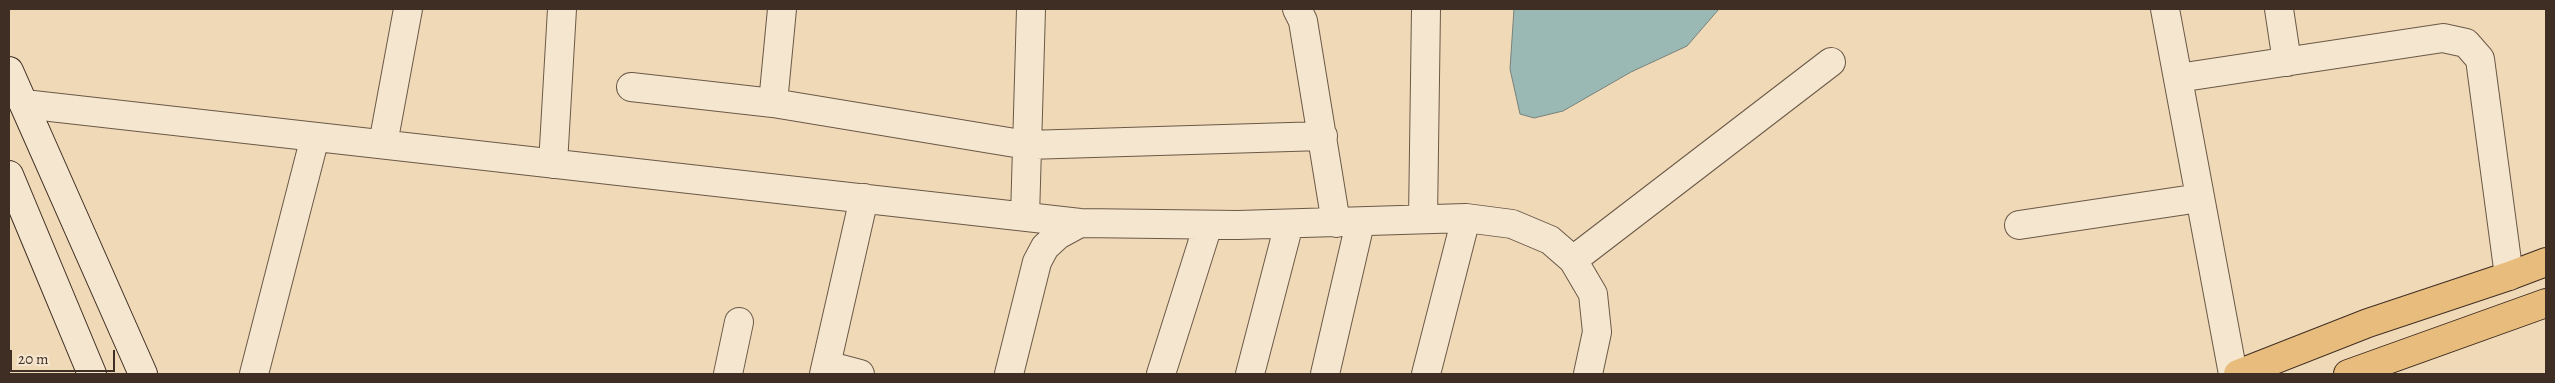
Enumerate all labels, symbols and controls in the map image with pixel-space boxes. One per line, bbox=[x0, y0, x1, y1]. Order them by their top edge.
scale bar bbox=[12, 340, 118, 372]
text: 20 m bbox=[18, 349, 49, 369]

